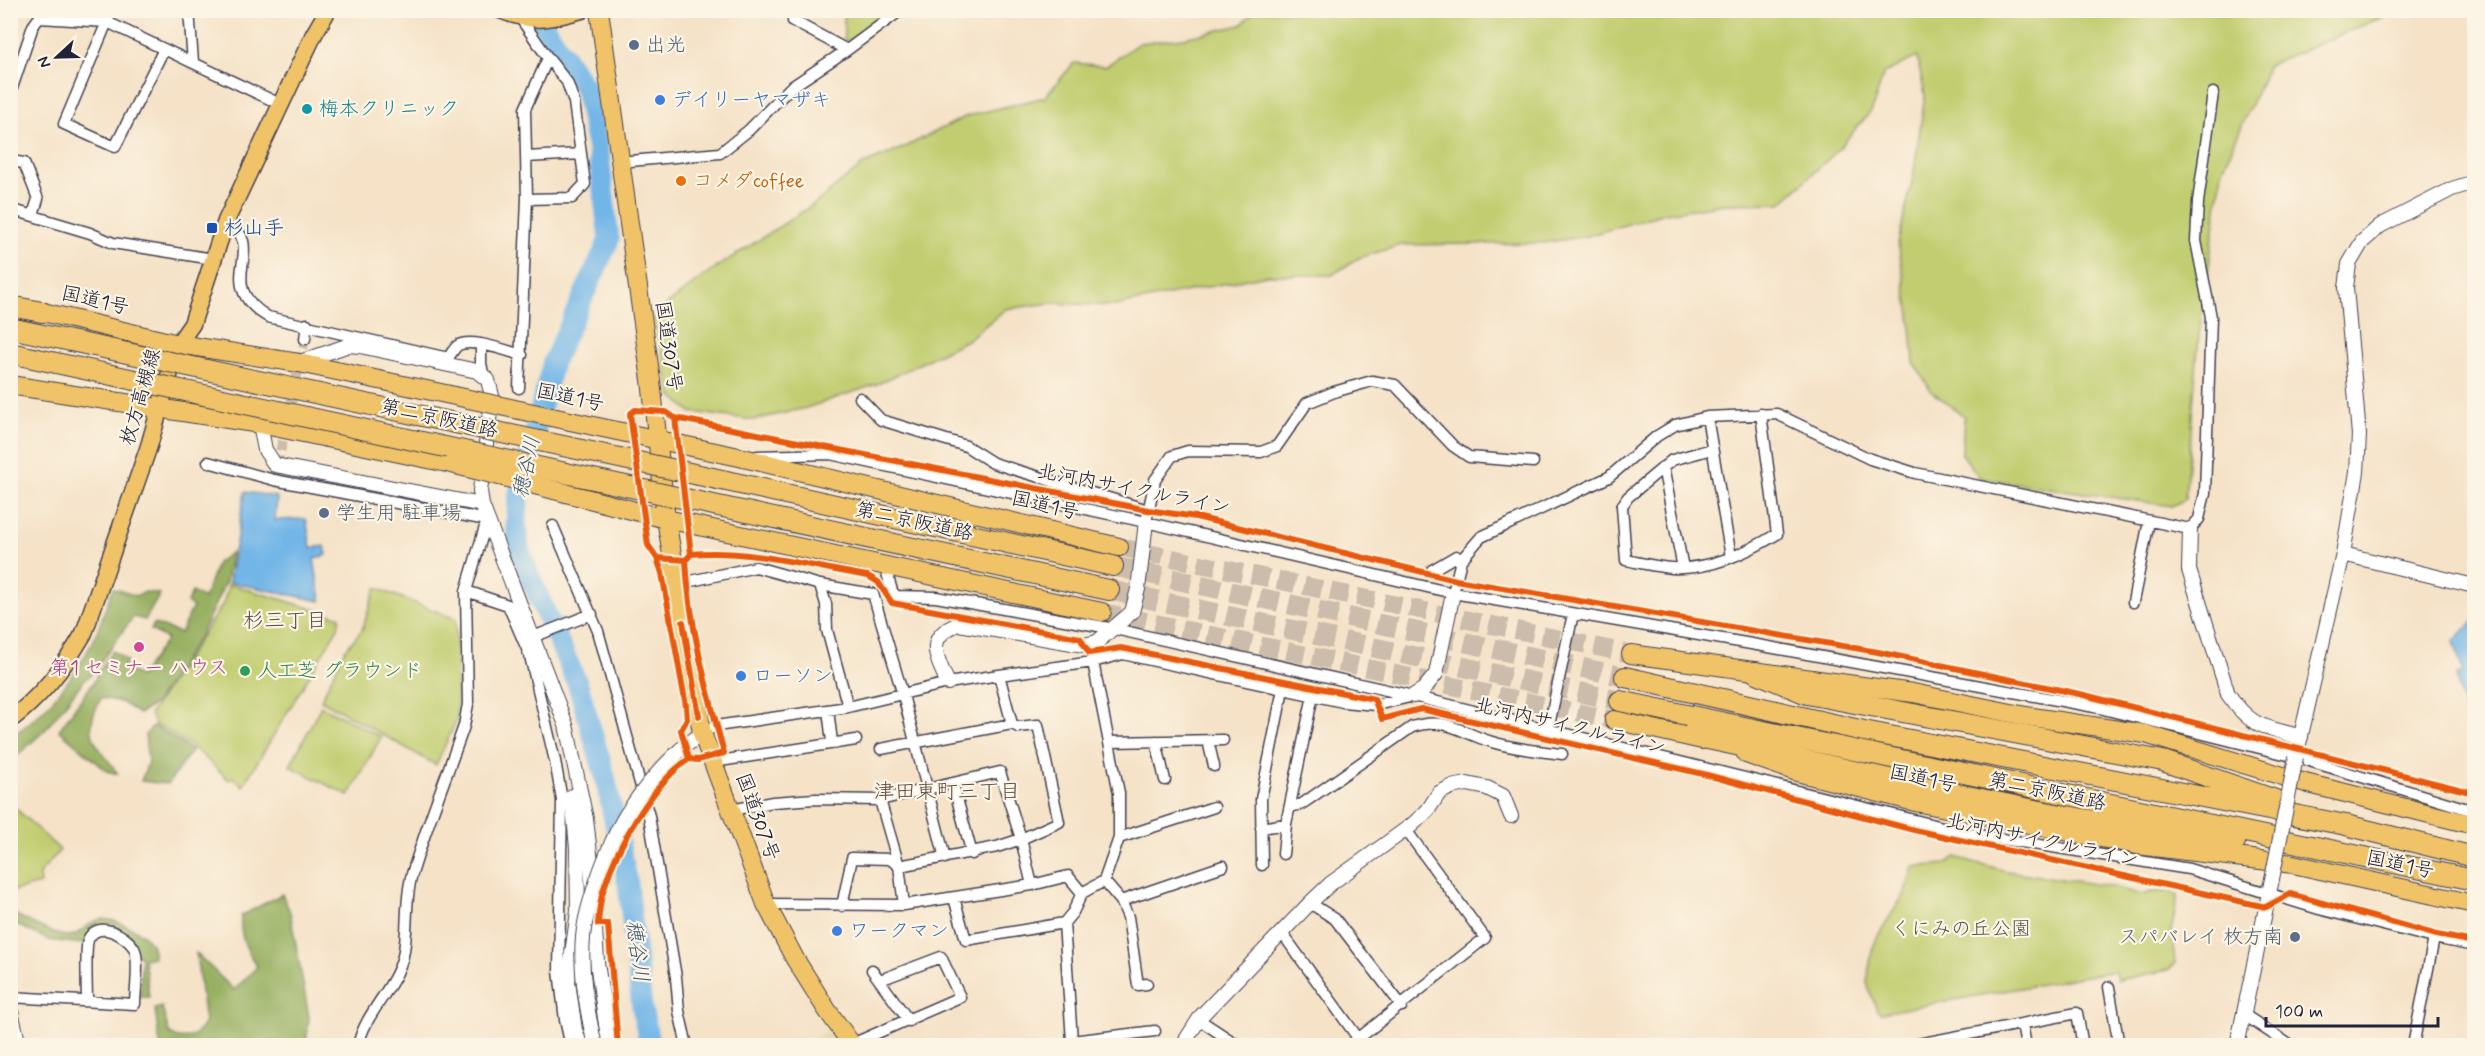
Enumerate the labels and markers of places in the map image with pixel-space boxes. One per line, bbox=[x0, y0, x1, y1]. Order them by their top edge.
place label: 出光 bbox=[646, 32, 686, 59]
marker: 出光 bbox=[627, 38, 641, 52]
place label: デイリーヤマザキ bbox=[672, 87, 831, 114]
marker: デイリーヤマザキ bbox=[653, 93, 667, 107]
place label: 梅本クリニック bbox=[319, 96, 459, 123]
marker: 梅本クリニック bbox=[300, 102, 314, 116]
place label: コメダcoffee bbox=[693, 168, 804, 195]
marker: コメダcoffee bbox=[674, 174, 688, 188]
place label: 杉山手 bbox=[224, 215, 284, 242]
marker: 杉山手 bbox=[205, 221, 219, 235]
place label: 学生用 駐車場 bbox=[336, 500, 461, 527]
marker: 学生用 駐車場 bbox=[317, 506, 331, 520]
marker: 第1 セミナー ハウス bbox=[132, 640, 146, 654]
place label: 第1 セミナー ハウス bbox=[50, 655, 228, 682]
place label: 人工芝 グラウンド bbox=[257, 658, 422, 685]
place label: ローソン bbox=[753, 663, 833, 690]
marker: 人工芝 グラウンド bbox=[238, 664, 252, 678]
marker: ローソン bbox=[734, 669, 748, 683]
place label: ワークマン bbox=[849, 918, 949, 945]
marker: ワークマン bbox=[830, 924, 844, 938]
place label: スパバレイ 枚方南 bbox=[2118, 924, 2283, 951]
marker: スパバレイ 枚方南 bbox=[2288, 930, 2302, 944]

